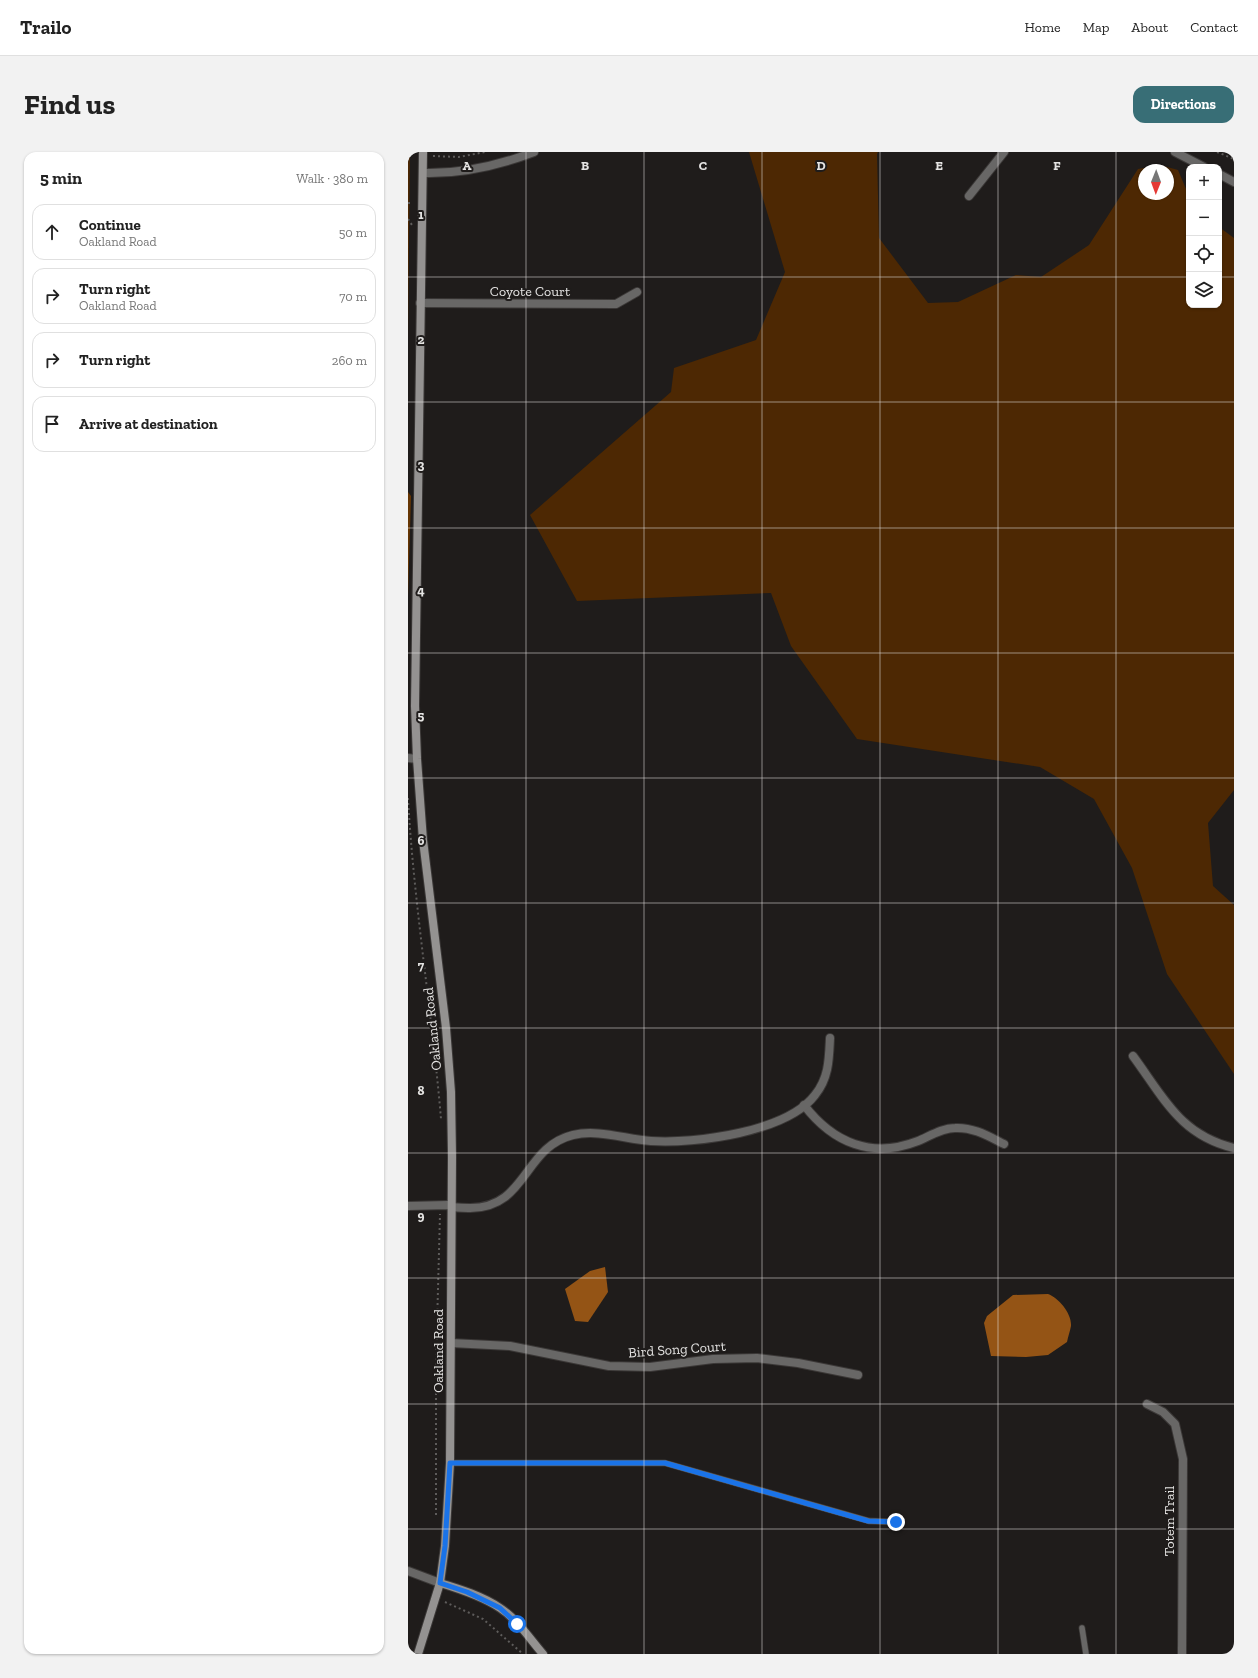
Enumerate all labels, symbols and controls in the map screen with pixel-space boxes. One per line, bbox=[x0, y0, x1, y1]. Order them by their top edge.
text: Trailo bbox=[20, 16, 71, 39]
text: Home bbox=[1025, 19, 1061, 36]
text: Map bbox=[1083, 19, 1109, 36]
text: About bbox=[1131, 19, 1168, 36]
text: Contact bbox=[1190, 19, 1238, 36]
button: Directions bbox=[1133, 86, 1234, 123]
text: Find us bbox=[24, 88, 115, 121]
text: A bbox=[463, 158, 472, 173]
text: B bbox=[581, 158, 589, 173]
text: C bbox=[699, 158, 707, 173]
text: D bbox=[816, 158, 826, 173]
text: E bbox=[935, 158, 943, 173]
text: F bbox=[1053, 158, 1061, 173]
north arrow bbox=[1138, 164, 1174, 200]
map controls bbox=[1186, 164, 1222, 308]
button: + bbox=[1186, 164, 1222, 200]
text: 5 min bbox=[40, 168, 82, 188]
text: Walk · 380 m bbox=[296, 171, 368, 186]
button: − bbox=[1186, 200, 1222, 236]
text: 1 bbox=[418, 207, 424, 222]
text: Continue bbox=[79, 216, 141, 234]
icon: ahead bbox=[41, 221, 63, 243]
text: 50 m bbox=[339, 225, 367, 240]
text: Oakland Road bbox=[79, 234, 157, 249]
button: locate bbox=[1186, 236, 1222, 272]
button: layers bbox=[1186, 272, 1222, 308]
text: Turn right bbox=[79, 280, 150, 298]
street label: Coyote Court bbox=[490, 283, 571, 300]
icon: right bbox=[41, 285, 63, 307]
text: 70 m bbox=[339, 289, 367, 304]
text: Oakland Road bbox=[79, 298, 157, 313]
text: 2 bbox=[418, 332, 425, 347]
icon: right bbox=[41, 349, 63, 371]
text: Turn right bbox=[79, 351, 150, 369]
text: 260 m bbox=[332, 353, 367, 368]
icon: arrive bbox=[41, 413, 63, 435]
text: Arrive at destination bbox=[79, 415, 218, 433]
text: 3 bbox=[418, 457, 425, 472]
text: 4 bbox=[417, 583, 425, 598]
text: 5 bbox=[418, 708, 425, 723]
text: 6 bbox=[418, 833, 425, 848]
text: 7 bbox=[418, 958, 425, 973]
street label: Oakland Road bbox=[420, 986, 445, 1071]
text: 8 bbox=[417, 1083, 425, 1098]
text: 9 bbox=[418, 1208, 425, 1223]
street label: Oakland Road bbox=[430, 1309, 447, 1393]
street label: Bird Song Court bbox=[628, 1338, 727, 1361]
street label: Totem Trail bbox=[1161, 1485, 1178, 1556]
route end bbox=[887, 1513, 905, 1531]
route start bbox=[508, 1615, 526, 1633]

